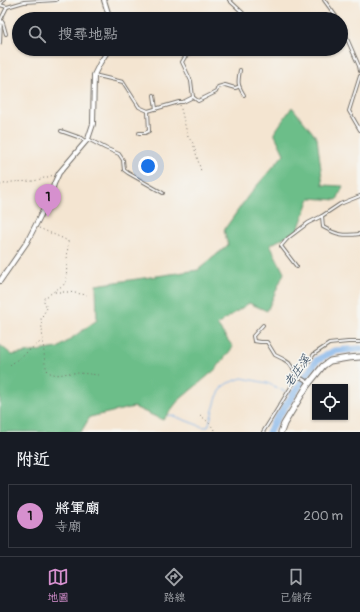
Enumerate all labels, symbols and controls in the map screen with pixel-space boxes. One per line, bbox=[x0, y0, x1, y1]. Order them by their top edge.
search box bbox=[12, 12, 348, 56]
icon: search bbox=[26, 23, 48, 45]
text: 搜尋地點 bbox=[58, 25, 118, 44]
your location bbox=[138, 156, 158, 176]
pin: 1 bbox=[35, 184, 61, 217]
water label: 老庄溪 bbox=[281, 351, 314, 390]
map controls bbox=[312, 384, 348, 420]
button: locate bbox=[312, 384, 348, 420]
text: 附近 bbox=[16, 449, 50, 470]
text: 將軍廟 bbox=[55, 499, 100, 518]
text: 1 bbox=[27, 508, 33, 524]
text: 200 m bbox=[304, 508, 343, 524]
text: 寺廟 bbox=[55, 519, 81, 535]
tab: 地圖 bbox=[47, 566, 69, 604]
tab: 路線 bbox=[163, 566, 185, 604]
tab: 已儲存 bbox=[280, 566, 313, 604]

